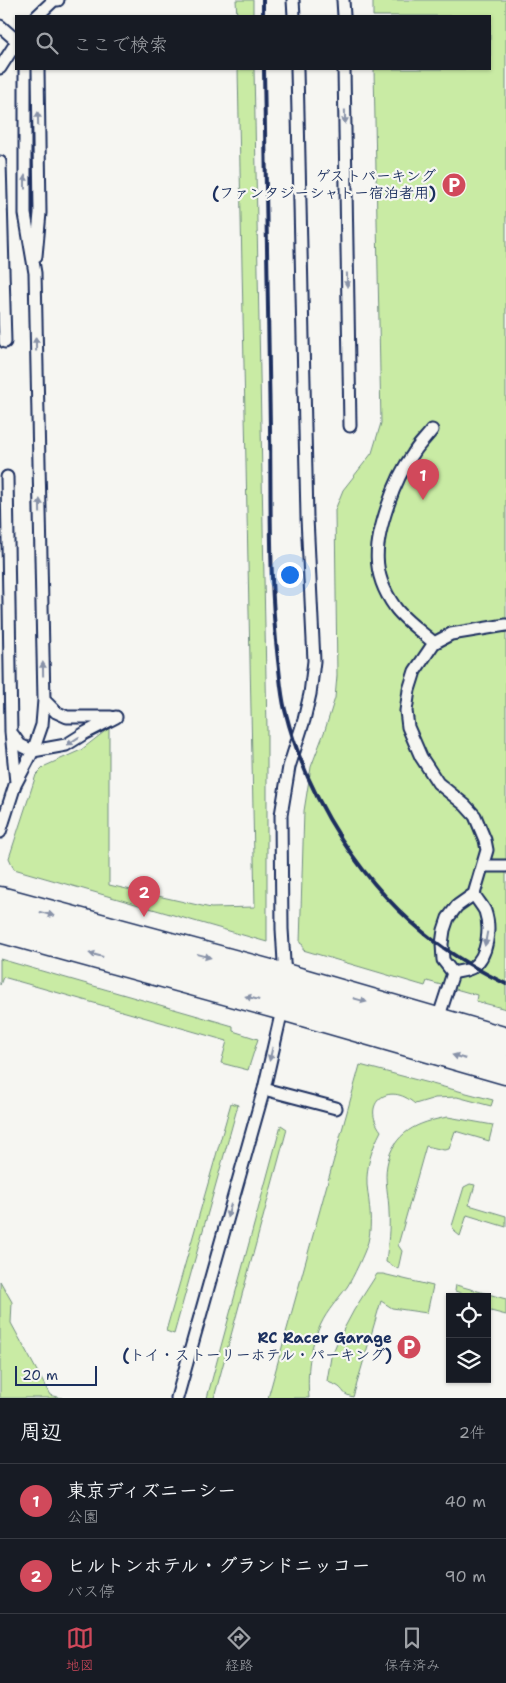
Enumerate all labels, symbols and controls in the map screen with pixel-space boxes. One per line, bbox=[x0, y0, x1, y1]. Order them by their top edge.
search box bbox=[15, 15, 491, 70]
icon: search bbox=[33, 29, 61, 57]
text: ここで検索 bbox=[73, 32, 168, 57]
one-way arrow bbox=[341, 110, 349, 126]
one-way arrow bbox=[34, 111, 42, 127]
place label: ゲストパーキング (ファンタジーシャトー宿泊者用) bbox=[212, 166, 436, 203]
parking icon: ゲストパーキング (ファンタジーシャトー宿泊者用) bbox=[441, 172, 467, 198]
one-way arrow bbox=[21, 174, 29, 190]
one-way arrow bbox=[344, 272, 352, 288]
one-way arrow bbox=[32, 336, 40, 352]
pin: 1 bbox=[407, 459, 439, 500]
one-way arrow bbox=[36, 498, 44, 514]
your location bbox=[277, 562, 303, 588]
one-way arrow bbox=[39, 660, 47, 676]
one-way arrow bbox=[67, 736, 80, 745]
pin: 2 bbox=[128, 876, 160, 917]
one-way arrow bbox=[40, 910, 55, 918]
one-way arrow bbox=[482, 932, 490, 948]
one-way arrow bbox=[88, 950, 103, 958]
one-way arrow bbox=[196, 953, 211, 961]
one-way arrow bbox=[245, 994, 260, 1002]
one-way arrow bbox=[353, 997, 368, 1005]
one-way arrow bbox=[267, 1046, 275, 1062]
one-way arrow bbox=[452, 1053, 467, 1061]
one-way arrow bbox=[225, 1203, 233, 1218]
map controls bbox=[446, 1293, 491, 1383]
button: locate bbox=[446, 1293, 491, 1338]
place label: RC Racer Garage (トイ・ストーリーホテル・パーキング) bbox=[122, 1328, 392, 1365]
parking icon: RC Racer Garage (トイ・ストーリーホテル・パーキング) bbox=[396, 1334, 422, 1360]
button: layers bbox=[446, 1338, 491, 1383]
scale bar bbox=[15, 1363, 98, 1386]
text: 20 m bbox=[22, 1366, 58, 1384]
text: 周辺 bbox=[20, 1418, 62, 1446]
text: 2件 bbox=[459, 1422, 486, 1443]
text: 東京ディズニーシー bbox=[67, 1478, 236, 1503]
text: 1 bbox=[32, 1491, 40, 1512]
text: 40 m bbox=[444, 1491, 486, 1512]
text: 公園 bbox=[67, 1506, 99, 1527]
text: ヒルトンホテル・グランドニッコー bbox=[67, 1553, 370, 1578]
text: 2 bbox=[30, 1566, 42, 1587]
text: 90 m bbox=[445, 1566, 486, 1587]
text: バス停 bbox=[67, 1581, 115, 1602]
tab: 地図 bbox=[66, 1624, 94, 1674]
tab: 経路 bbox=[225, 1624, 253, 1674]
tab: 保存済み bbox=[384, 1624, 440, 1674]

